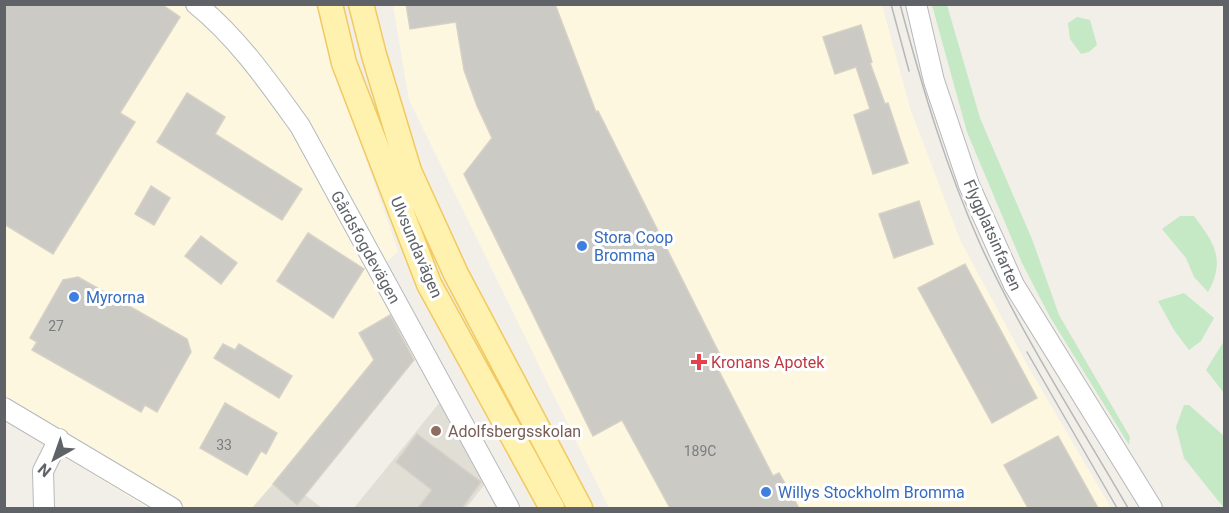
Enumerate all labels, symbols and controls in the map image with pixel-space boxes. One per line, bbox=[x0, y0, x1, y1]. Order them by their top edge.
street label: Flygplatsinfarten bbox=[960, 177, 1026, 294]
street label: Gårdsfogdevägen bbox=[327, 188, 404, 307]
street label: Ulvsundavägen bbox=[387, 194, 446, 301]
place label: Stora Coop Bromma bbox=[594, 228, 673, 265]
marker: Stora Coop Bromma bbox=[575, 239, 589, 253]
place label: Myrorna bbox=[86, 288, 145, 307]
marker: Myrorna bbox=[67, 290, 81, 304]
house number: 27 bbox=[48, 318, 64, 334]
place label: Kronans Apotek bbox=[711, 353, 825, 372]
marker: Kronans Apotek bbox=[692, 355, 706, 369]
place label: Adolfsbergsskolan bbox=[448, 422, 581, 441]
marker: Adolfsbergsskolan bbox=[429, 424, 443, 438]
north arrow bbox=[24, 429, 84, 489]
house number: 33 bbox=[216, 437, 232, 453]
house number: 189C bbox=[684, 443, 716, 459]
text: N bbox=[34, 459, 55, 481]
place label: Willys Stockholm Bromma bbox=[778, 483, 965, 502]
marker: Willys Stockholm Bromma bbox=[759, 485, 773, 499]

